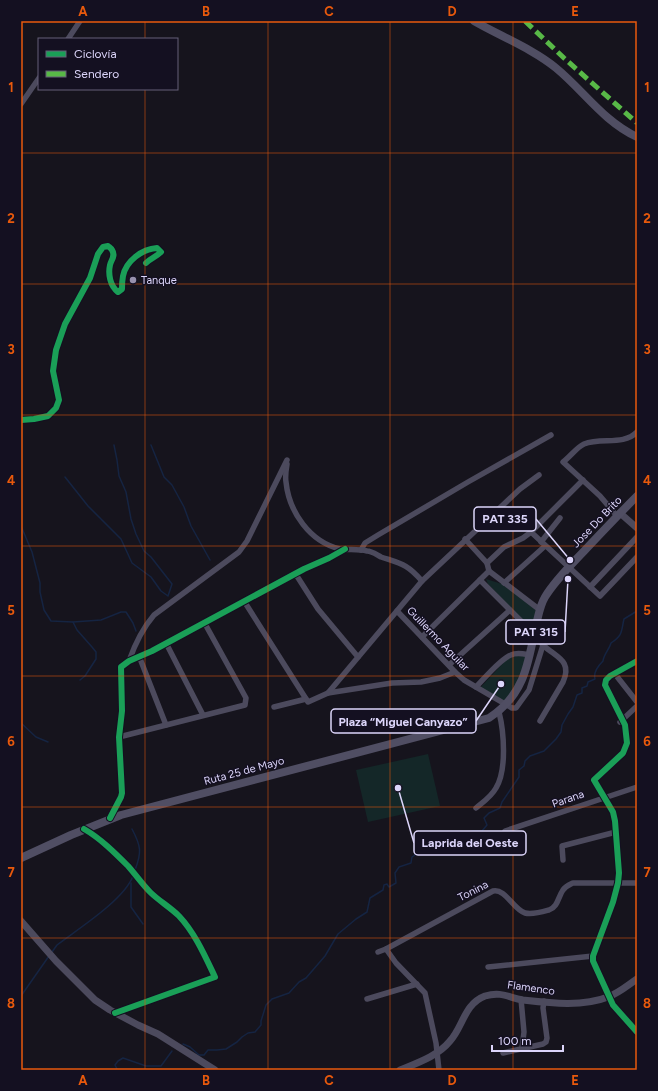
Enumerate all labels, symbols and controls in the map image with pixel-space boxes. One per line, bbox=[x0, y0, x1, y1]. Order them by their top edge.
text: A bbox=[78, 4, 88, 19]
text: B bbox=[202, 4, 210, 19]
text: C bbox=[324, 4, 334, 19]
text: D bbox=[447, 4, 457, 19]
text: E bbox=[571, 4, 579, 19]
legend bbox=[38, 38, 178, 90]
text: Ciclovía bbox=[74, 47, 117, 61]
text: Sendero bbox=[74, 67, 119, 81]
text: 1 bbox=[8, 80, 14, 95]
text: 1 bbox=[644, 80, 650, 95]
text: 2 bbox=[7, 211, 15, 226]
text: 2 bbox=[643, 211, 651, 226]
place label: Tanque bbox=[141, 274, 177, 287]
marker: Tanque bbox=[128, 275, 138, 285]
text: 3 bbox=[7, 342, 15, 357]
text: 3 bbox=[643, 342, 651, 357]
text: 4 bbox=[7, 473, 15, 488]
text: 4 bbox=[643, 473, 651, 488]
street label: Jose Do Brito bbox=[569, 494, 625, 550]
callout: PAT 335 bbox=[474, 507, 536, 531]
text: PAT 335 bbox=[482, 512, 528, 526]
text: 5 bbox=[7, 603, 15, 618]
text: 5 bbox=[643, 603, 651, 618]
street label: Guillermo Aguilar bbox=[404, 604, 472, 674]
callout: PAT 315 bbox=[506, 620, 565, 644]
text: PAT 315 bbox=[514, 625, 558, 639]
callout: Plaza “Miguel Canyazo” bbox=[331, 709, 476, 733]
text: Plaza “Miguel Canyazo” bbox=[339, 715, 468, 729]
text: 6 bbox=[7, 734, 15, 749]
text: 6 bbox=[643, 734, 651, 749]
street label: Ruta 25 de Mayo bbox=[202, 754, 286, 788]
street label: Parana bbox=[550, 787, 586, 811]
callout: Laprida del Oeste bbox=[414, 831, 526, 855]
text: Laprida del Oeste bbox=[422, 836, 519, 850]
text: 7 bbox=[7, 865, 15, 880]
text: 7 bbox=[643, 865, 651, 880]
street label: Tonina bbox=[456, 878, 490, 904]
street label: Flamenco bbox=[506, 978, 556, 998]
text: 8 bbox=[7, 996, 15, 1011]
text: 8 bbox=[643, 996, 651, 1011]
scale bar bbox=[492, 1027, 563, 1053]
text: 100 m bbox=[498, 1034, 532, 1048]
text: A bbox=[78, 1073, 88, 1088]
text: B bbox=[202, 1073, 210, 1088]
text: C bbox=[324, 1073, 334, 1088]
text: D bbox=[447, 1073, 457, 1088]
text: E bbox=[571, 1073, 579, 1088]

